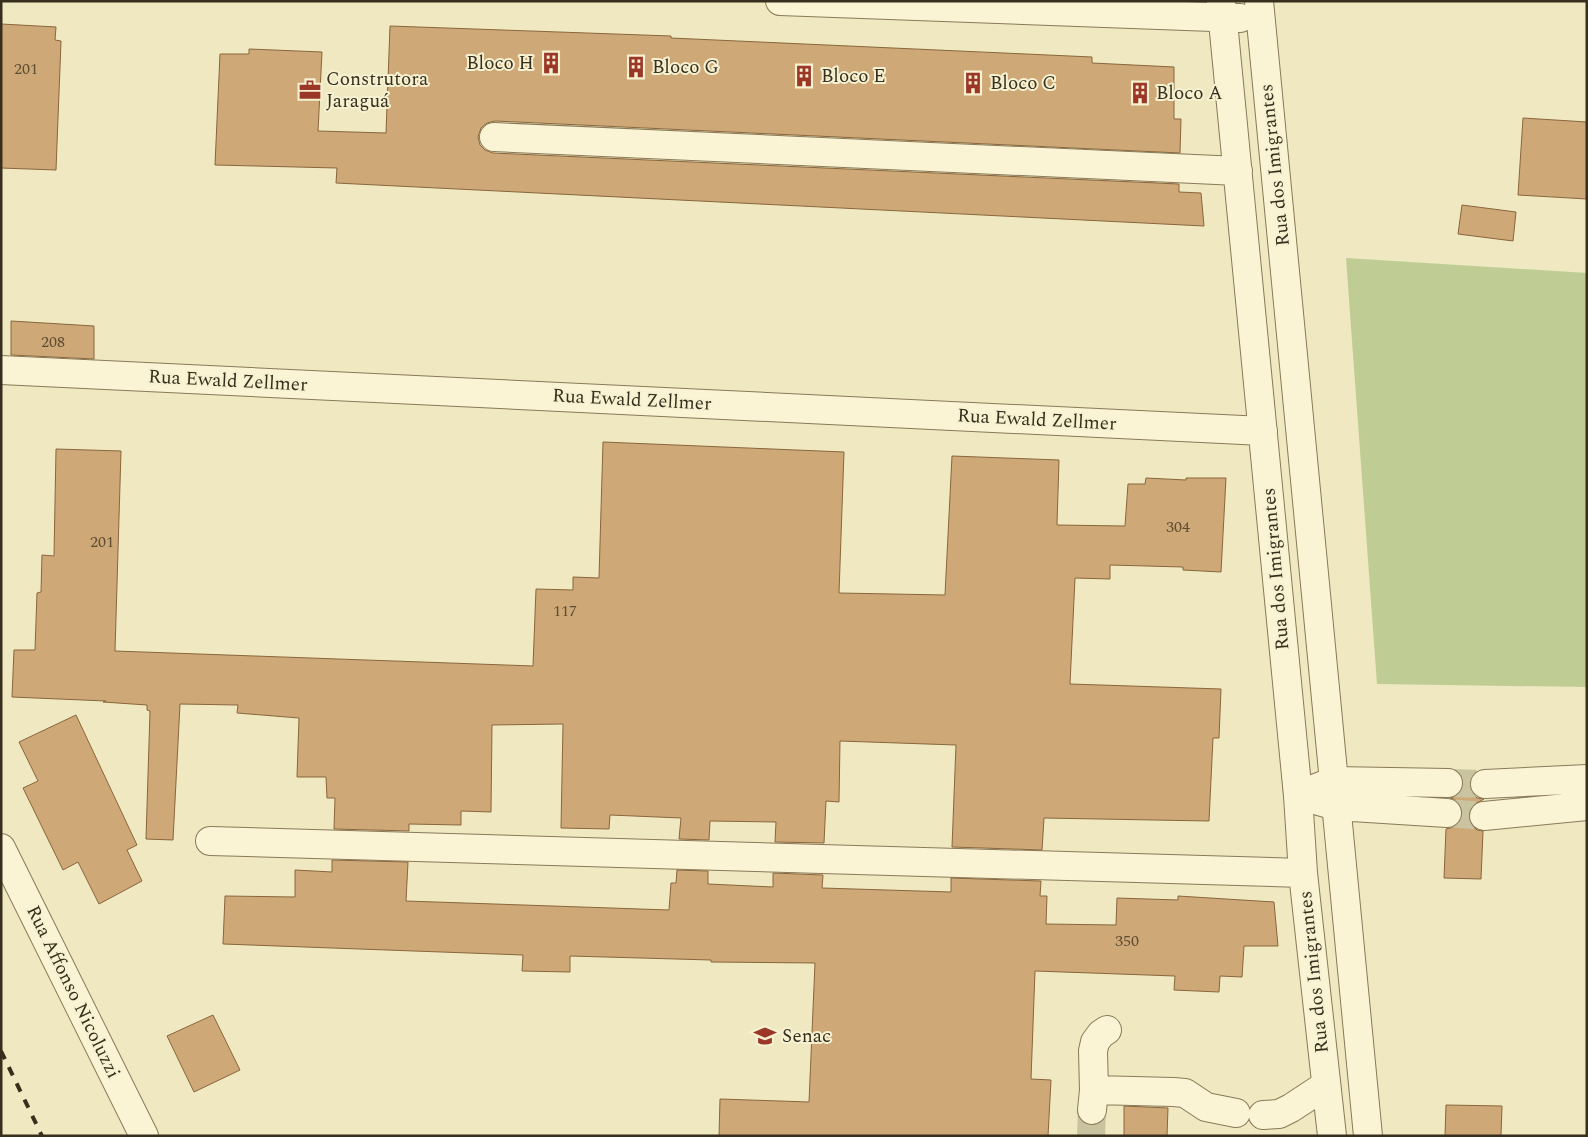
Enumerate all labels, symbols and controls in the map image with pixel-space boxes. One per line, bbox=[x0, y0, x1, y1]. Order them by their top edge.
place label: Bloco H bbox=[466, 49, 534, 78]
building icon: Bloco H bbox=[538, 50, 564, 76]
place label: Bloco G bbox=[652, 53, 719, 82]
building icon: Bloco G bbox=[623, 54, 649, 80]
house number: 201 bbox=[14, 57, 38, 81]
place label: Bloco E bbox=[821, 62, 886, 91]
building icon: Bloco E bbox=[791, 63, 817, 89]
place label: Construtora Jaraguá bbox=[326, 65, 429, 116]
place label: Bloco C bbox=[990, 69, 1056, 98]
building icon: Bloco C bbox=[960, 70, 986, 96]
office icon: Construtora Jaraguá bbox=[297, 77, 323, 103]
place label: Bloco A bbox=[1156, 79, 1223, 108]
building icon: Bloco A bbox=[1127, 80, 1153, 106]
street label: Rua dos Imigrantes bbox=[1252, 82, 1298, 248]
house number: 208 bbox=[41, 330, 65, 354]
street label: Rua Ewald Zellmer bbox=[148, 362, 309, 400]
street label: Rua Ewald Zellmer bbox=[552, 381, 713, 419]
street label: Rua Ewald Zellmer bbox=[957, 401, 1118, 439]
street label: Rua dos Imigrantes bbox=[1254, 486, 1298, 652]
house number: 304 bbox=[1166, 515, 1190, 539]
house number: 201 bbox=[90, 530, 114, 554]
house number: 117 bbox=[553, 599, 577, 623]
street label: Rua dos Imigrantes bbox=[1291, 889, 1337, 1055]
street label: Rua Affonso Nicoluzzi bbox=[18, 900, 128, 1084]
house number: 350 bbox=[1115, 929, 1139, 953]
place label: Senac bbox=[782, 1022, 831, 1051]
school or university icon: Senac bbox=[752, 1023, 778, 1049]

